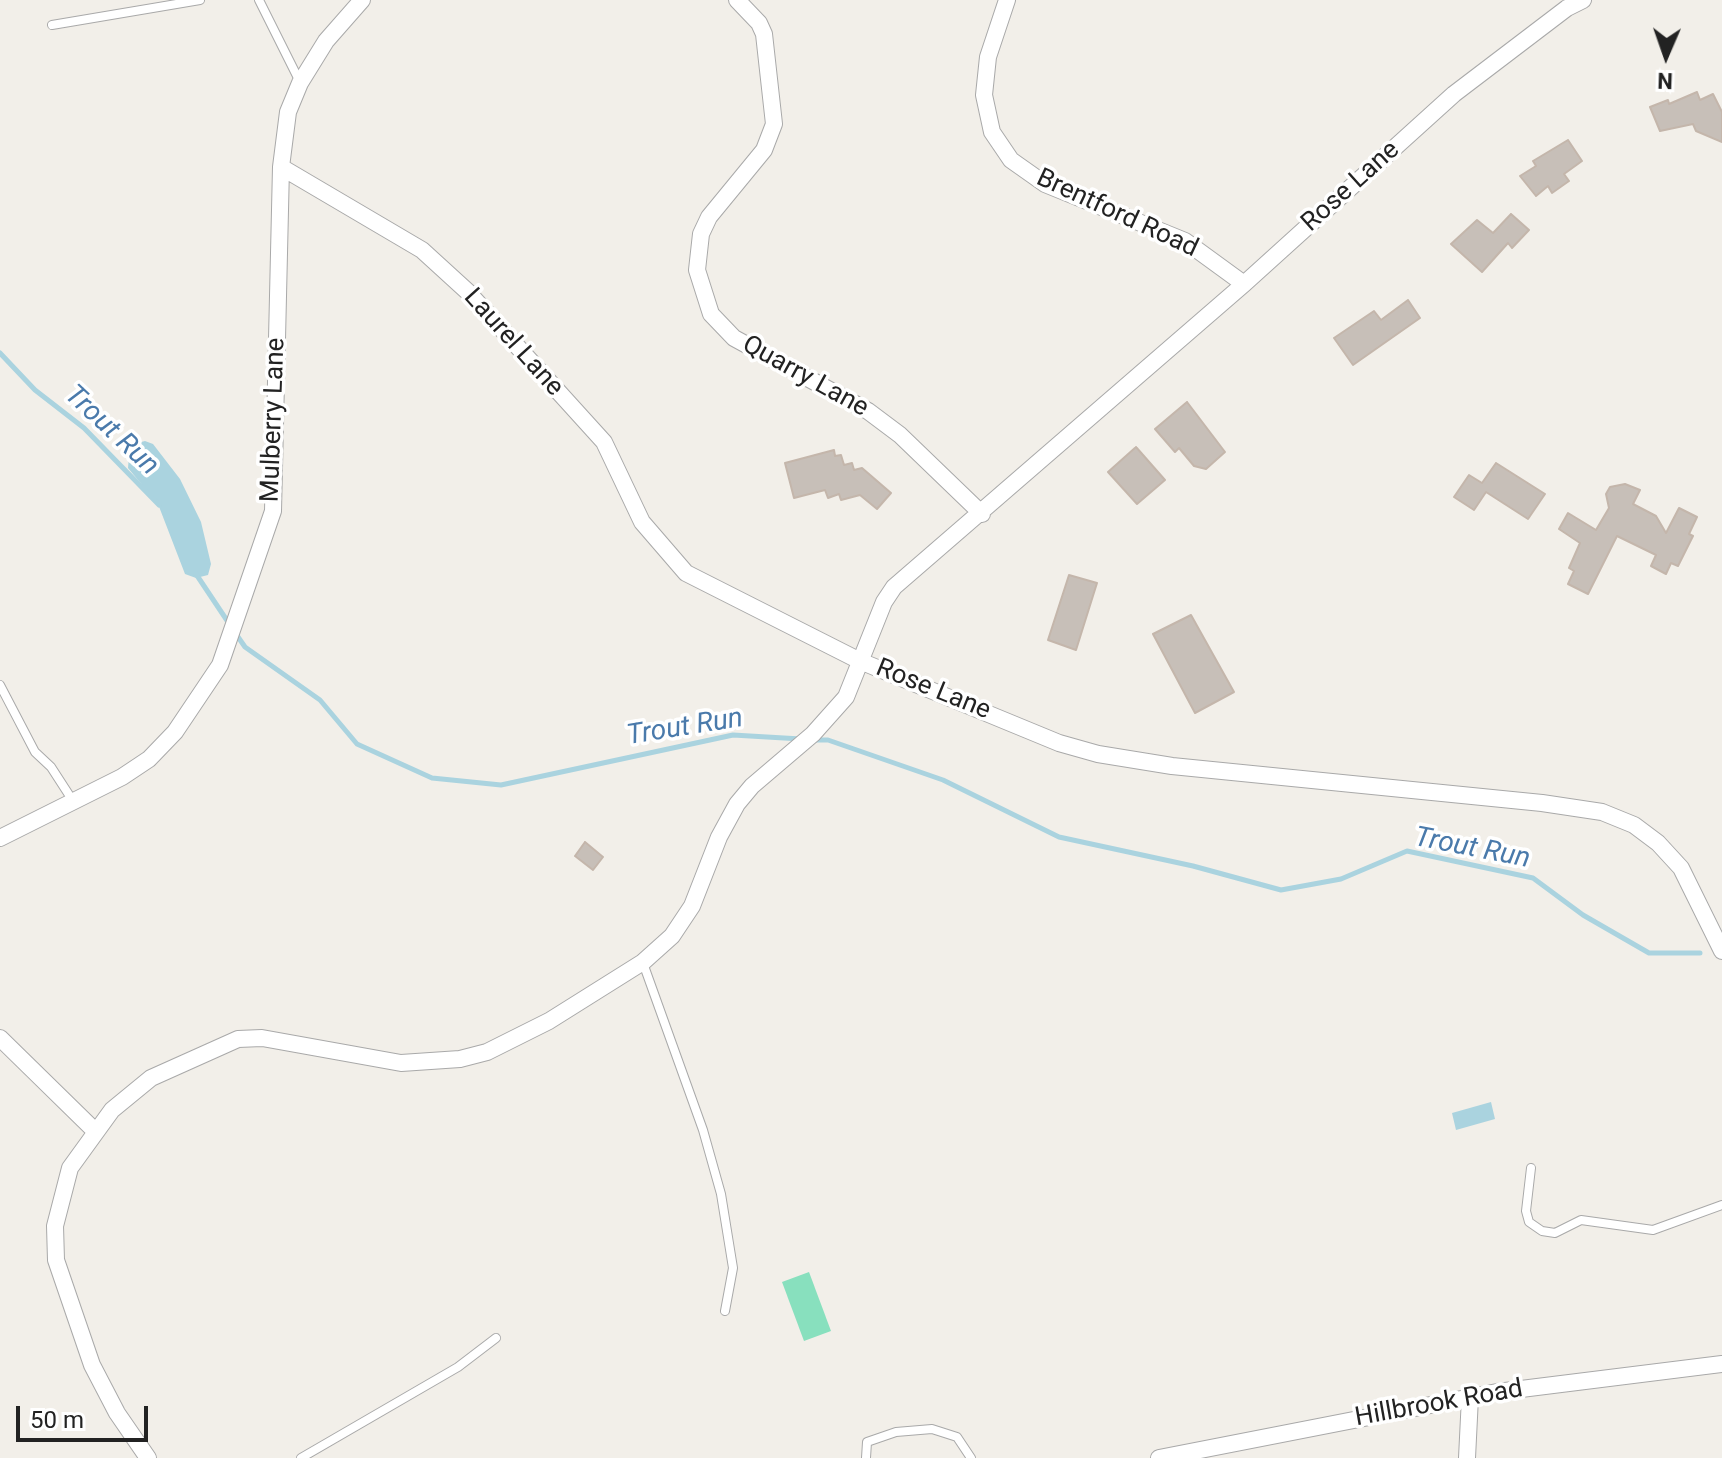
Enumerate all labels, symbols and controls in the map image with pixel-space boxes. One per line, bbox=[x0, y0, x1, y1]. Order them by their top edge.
north arrow bbox=[1626, 16, 1706, 96]
text: N bbox=[1657, 68, 1673, 93]
street label: Rose Lane bbox=[1296, 135, 1406, 239]
street label: Brentford Road bbox=[1031, 163, 1203, 265]
street label: Laurel Lane bbox=[457, 283, 569, 403]
street label: Quarry Lane bbox=[737, 330, 873, 424]
street label: Mulberry Lane bbox=[256, 337, 292, 503]
water label: Trout Run bbox=[57, 379, 165, 483]
street label: Rose Lane bbox=[871, 653, 995, 727]
water label: Trout Run bbox=[625, 702, 745, 754]
water label: Trout Run bbox=[1411, 821, 1533, 877]
street label: Hillbrook Road bbox=[1353, 1374, 1525, 1434]
scale bar bbox=[20, 1390, 152, 1440]
text: 50 m bbox=[30, 1406, 84, 1434]

